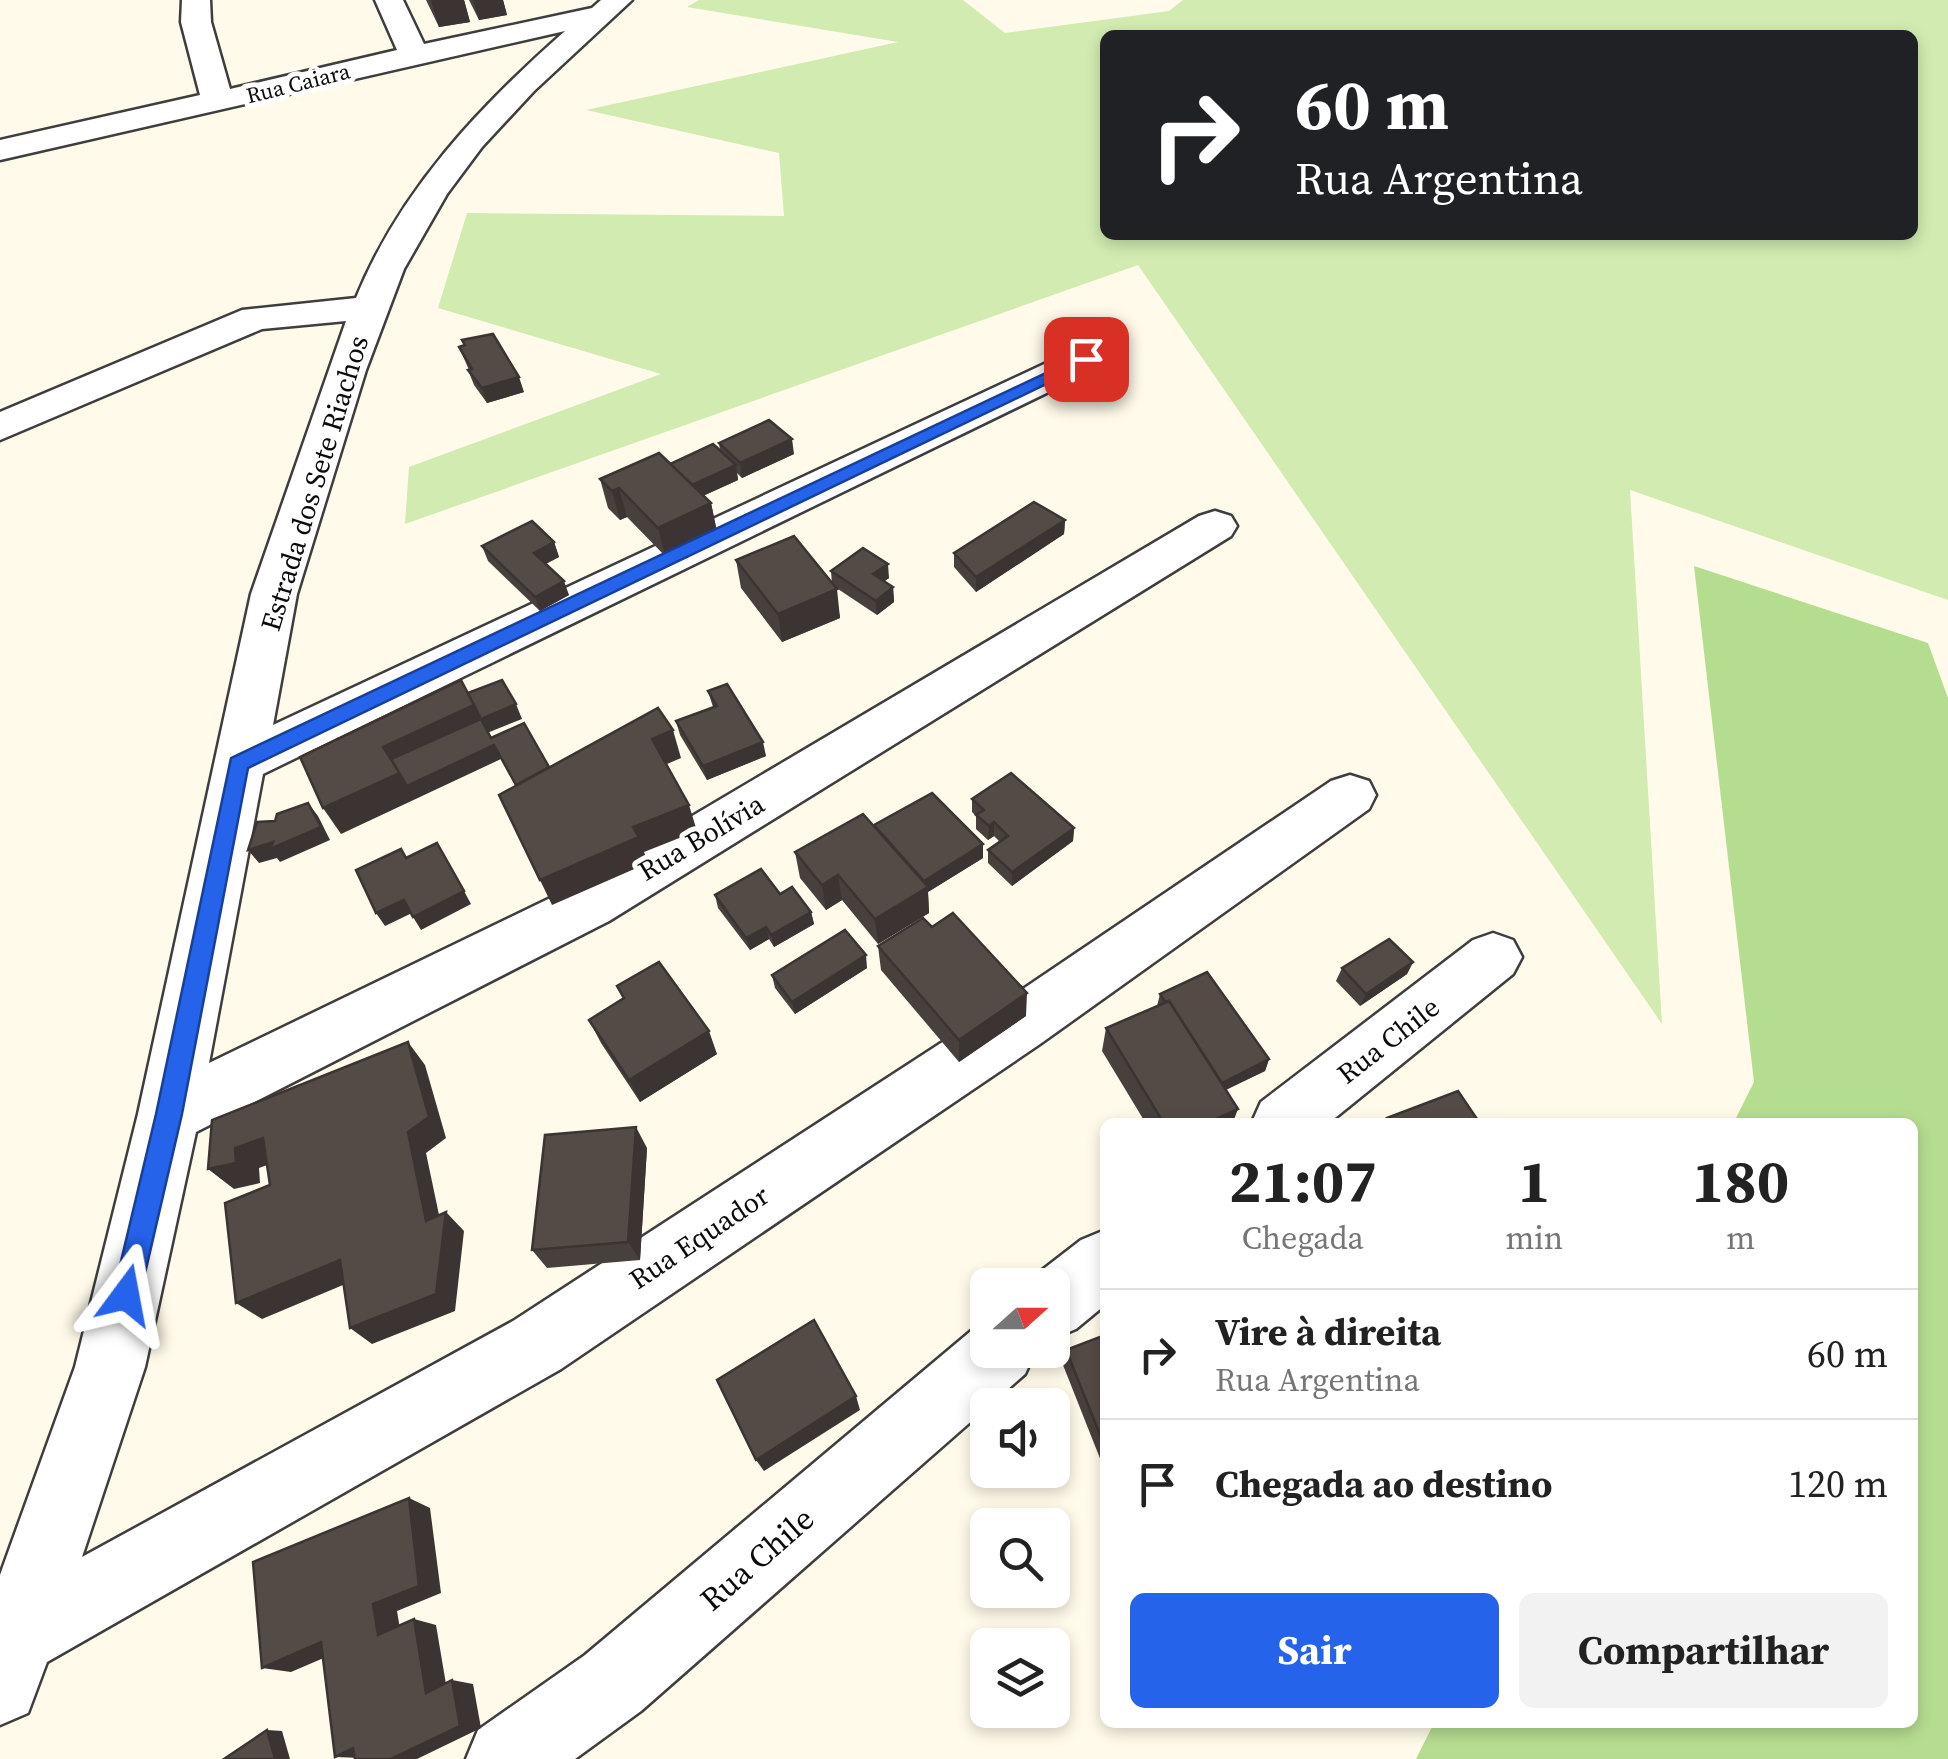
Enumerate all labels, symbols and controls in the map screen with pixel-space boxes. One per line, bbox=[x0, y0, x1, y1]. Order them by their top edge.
street label: Rua Caiara bbox=[243, 55, 354, 110]
text: 60 m bbox=[1295, 56, 1449, 152]
icon: right bbox=[1130, 70, 1260, 200]
text: Rua Argentina bbox=[1295, 147, 1583, 209]
pin bbox=[1044, 317, 1129, 402]
street label: Estrada dos Sete Riachos bbox=[251, 331, 377, 635]
icon: arrive bbox=[1059, 332, 1114, 387]
street label: Rua Bolívia bbox=[631, 784, 772, 890]
street label: Rua Chile bbox=[1329, 988, 1447, 1092]
text: 21:07 bbox=[1229, 1140, 1377, 1222]
text: 1 bbox=[1518, 1140, 1551, 1222]
text: 180 bbox=[1692, 1140, 1789, 1222]
street label: Rua Equador bbox=[622, 1176, 777, 1298]
text: Chegada bbox=[1242, 1216, 1364, 1260]
text: min bbox=[1505, 1216, 1563, 1260]
text: m bbox=[1726, 1216, 1755, 1260]
position arrow bbox=[74, 1243, 178, 1347]
north arrow bbox=[970, 1268, 1070, 1368]
map controls bbox=[970, 1268, 1070, 1728]
text: Vire à direita bbox=[1215, 1306, 1441, 1358]
icon: right bbox=[1130, 1327, 1185, 1382]
text: 60 m bbox=[1807, 1328, 1888, 1380]
text: Rua Argentina bbox=[1215, 1358, 1420, 1402]
button: sound bbox=[970, 1388, 1070, 1488]
icon: arrive bbox=[1130, 1457, 1185, 1512]
text: Chegada ao destino bbox=[1215, 1458, 1553, 1510]
text: 120 m bbox=[1788, 1458, 1888, 1510]
street label: Rua Chile bbox=[691, 1497, 823, 1621]
button: search bbox=[970, 1508, 1070, 1608]
button: Sair bbox=[1130, 1593, 1499, 1708]
button: Compartilhar bbox=[1519, 1593, 1888, 1708]
button: layers bbox=[970, 1628, 1070, 1728]

